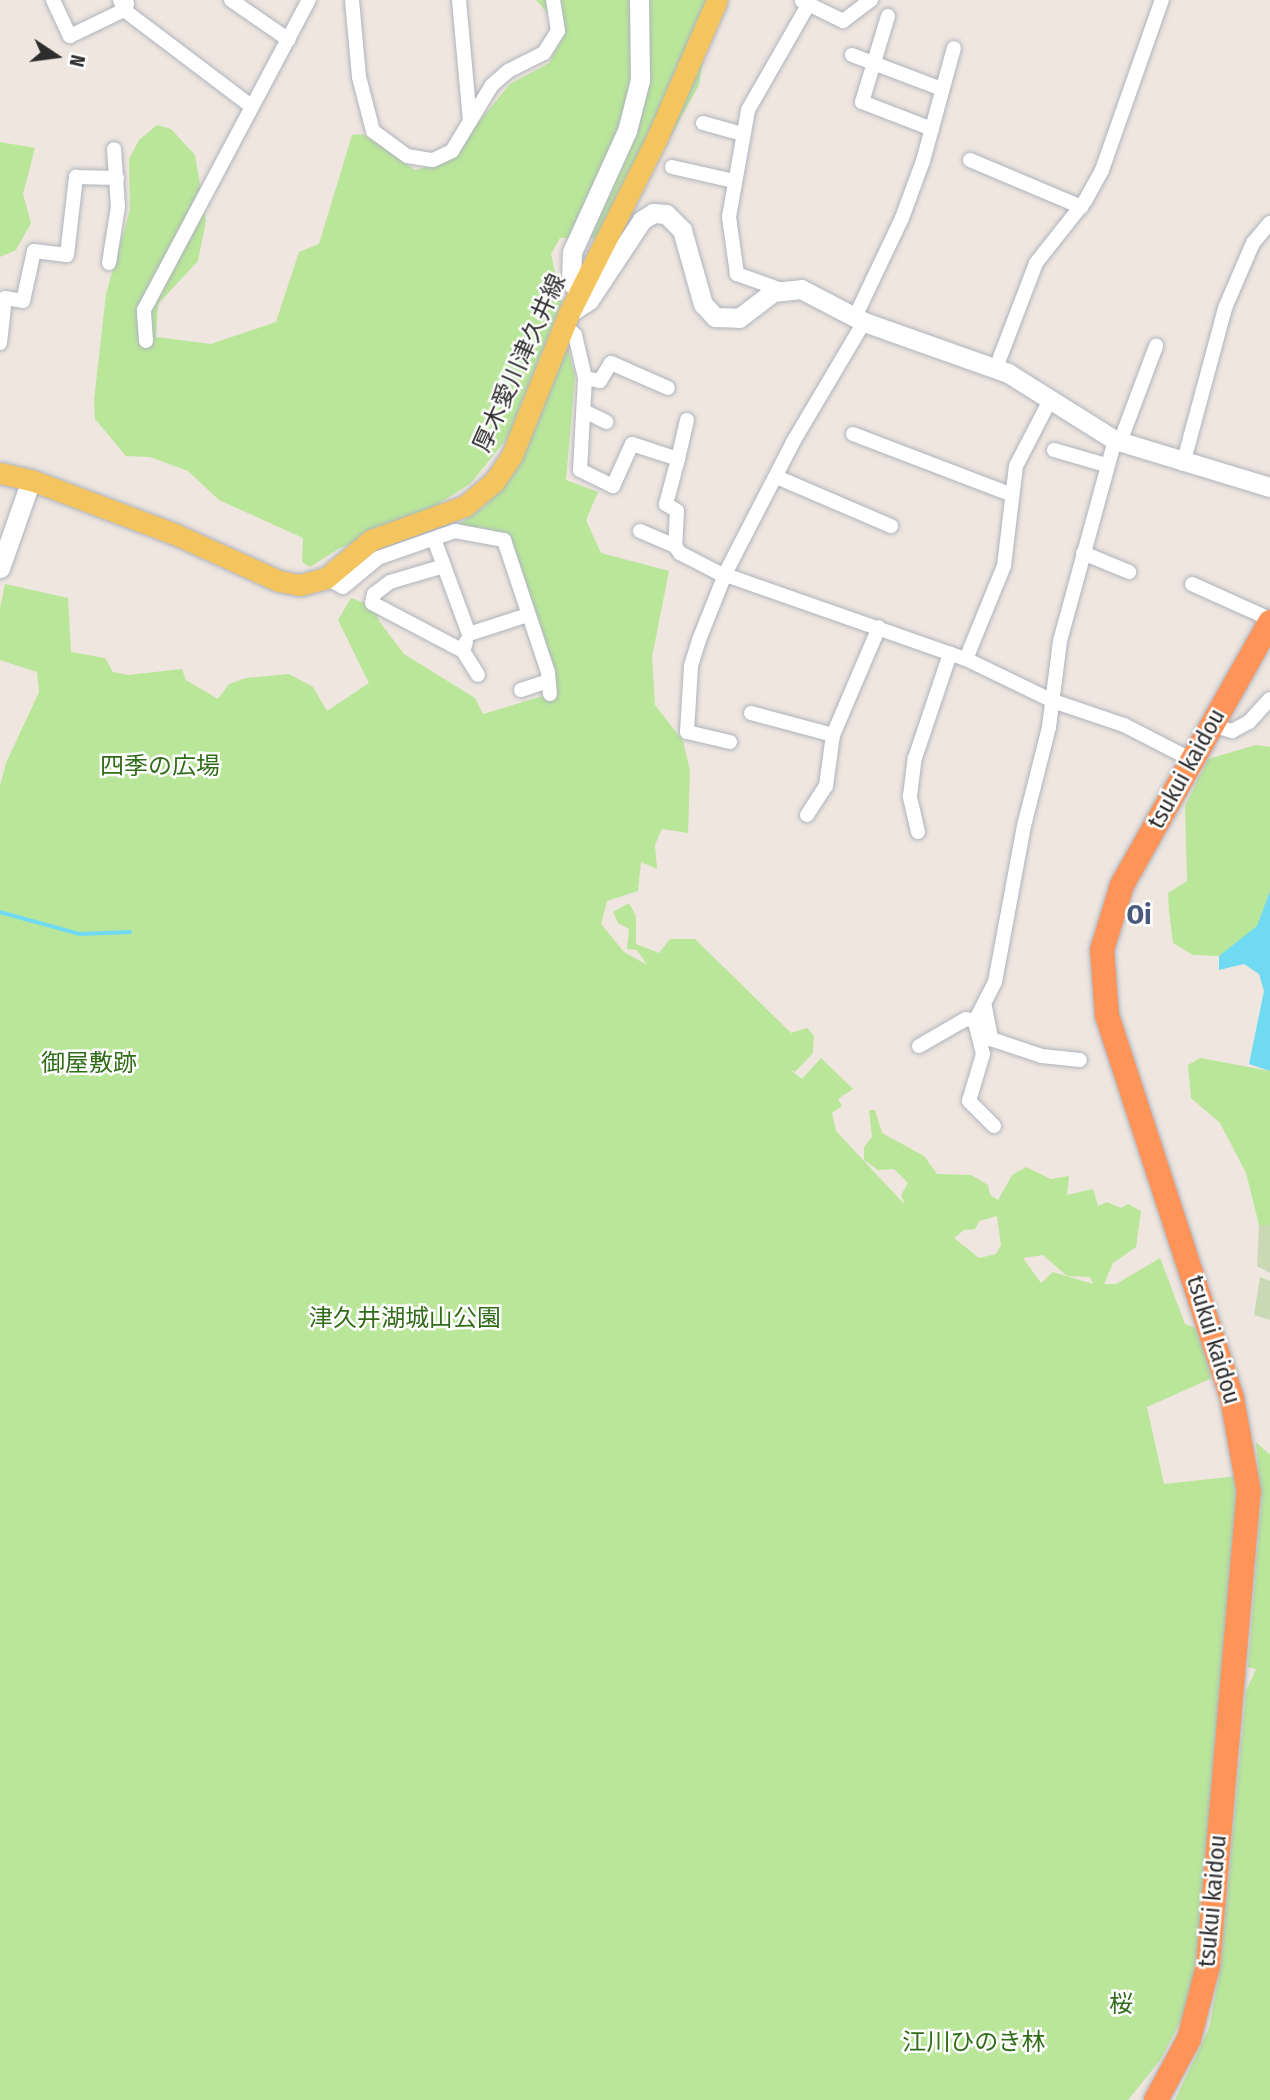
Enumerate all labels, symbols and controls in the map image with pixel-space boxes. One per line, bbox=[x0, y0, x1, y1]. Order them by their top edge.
north arrow bbox=[21, 21, 91, 91]
text: N bbox=[64, 53, 89, 69]
street label: 厚木愛川津久井線 bbox=[468, 269, 572, 457]
street label: tsukui kaidou bbox=[1142, 704, 1232, 834]
park label: 四季の広場 bbox=[100, 753, 220, 781]
district label: Oi bbox=[1127, 898, 1151, 932]
park label: 御屋敷跡 bbox=[41, 1050, 137, 1078]
street label: tsukui kaidou bbox=[1180, 1272, 1246, 1408]
park label: 津久井湖城山公園 bbox=[309, 1305, 501, 1333]
street label: tsukui kaidou bbox=[1193, 1834, 1233, 1968]
park label: 桜 bbox=[1109, 1991, 1133, 2019]
park label: 江川ひのき林 bbox=[902, 2029, 1046, 2057]

